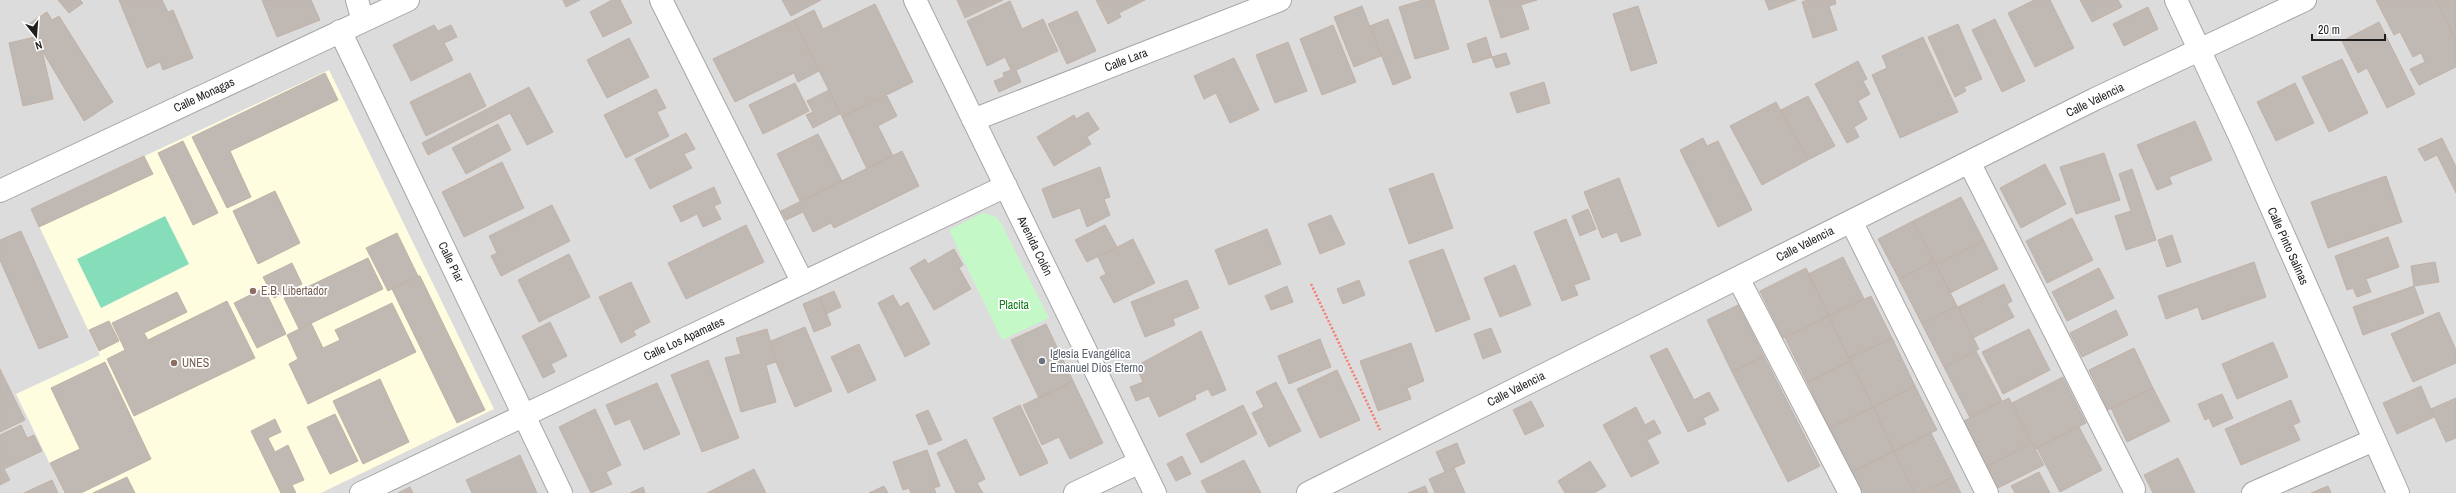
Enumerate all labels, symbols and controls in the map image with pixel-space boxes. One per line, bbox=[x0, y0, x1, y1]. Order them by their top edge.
north arrow bbox=[16, 16, 56, 56]
scale bar bbox=[2312, 16, 2385, 42]
text: 20 m bbox=[2318, 22, 2340, 38]
text: N bbox=[34, 38, 44, 53]
street label: Calle Lara bbox=[1102, 44, 1150, 76]
street label: Calle Monagas bbox=[171, 74, 237, 116]
street label: Calle Valencia bbox=[2063, 79, 2127, 121]
street label: Calle Pinto Salinas bbox=[2264, 205, 2312, 288]
street label: Avenida Colón bbox=[1013, 213, 1056, 278]
street label: Calle Valencia bbox=[1773, 222, 1837, 265]
street label: Calle Piar bbox=[434, 239, 468, 286]
place label: E.B. Libertador bbox=[261, 283, 328, 299]
marker: E.B. Libertador bbox=[248, 286, 258, 296]
park label: Placita bbox=[999, 297, 1030, 313]
street label: Calle Los Apamates bbox=[641, 313, 727, 365]
place label: Iglesia Evangélica Emanuel Dios Eterno bbox=[1050, 346, 1144, 376]
place label: UNES bbox=[182, 355, 210, 371]
marker: Iglesia Evangélica Emanuel Dios Eterno bbox=[1037, 356, 1047, 366]
marker: UNES bbox=[169, 358, 179, 368]
street label: Calle Valencia bbox=[1484, 367, 1548, 410]

